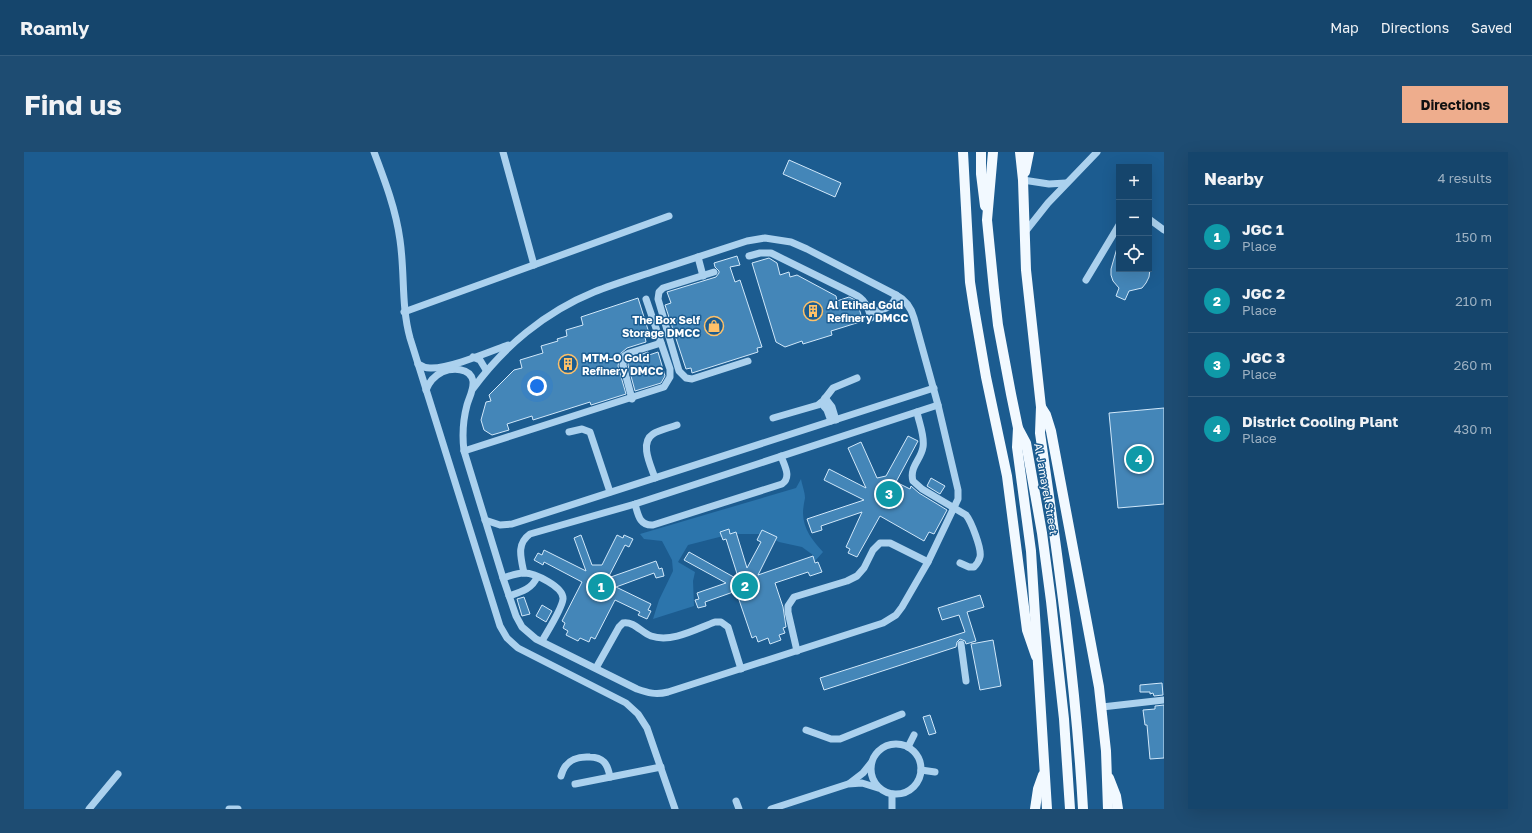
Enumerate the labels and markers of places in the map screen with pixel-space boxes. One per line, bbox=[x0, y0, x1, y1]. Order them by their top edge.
place label: Al Etihad Gold Refinery DMCC bbox=[827, 298, 908, 324]
building icon: Al Etihad Gold Refinery DMCC bbox=[802, 300, 824, 322]
place label: The Box Self Storage DMCC bbox=[622, 313, 700, 339]
shop icon: The Box Self Storage DMCC bbox=[703, 315, 725, 337]
place label: MTM-O Gold Refinery DMCC bbox=[582, 351, 663, 377]
building icon: MTM-O Gold Refinery DMCC bbox=[557, 353, 579, 375]
pin: 4 bbox=[1126, 444, 1152, 474]
pin: 3 bbox=[876, 479, 902, 509]
pin: 2 bbox=[732, 571, 758, 601]
pin: 1 bbox=[588, 572, 614, 602]

